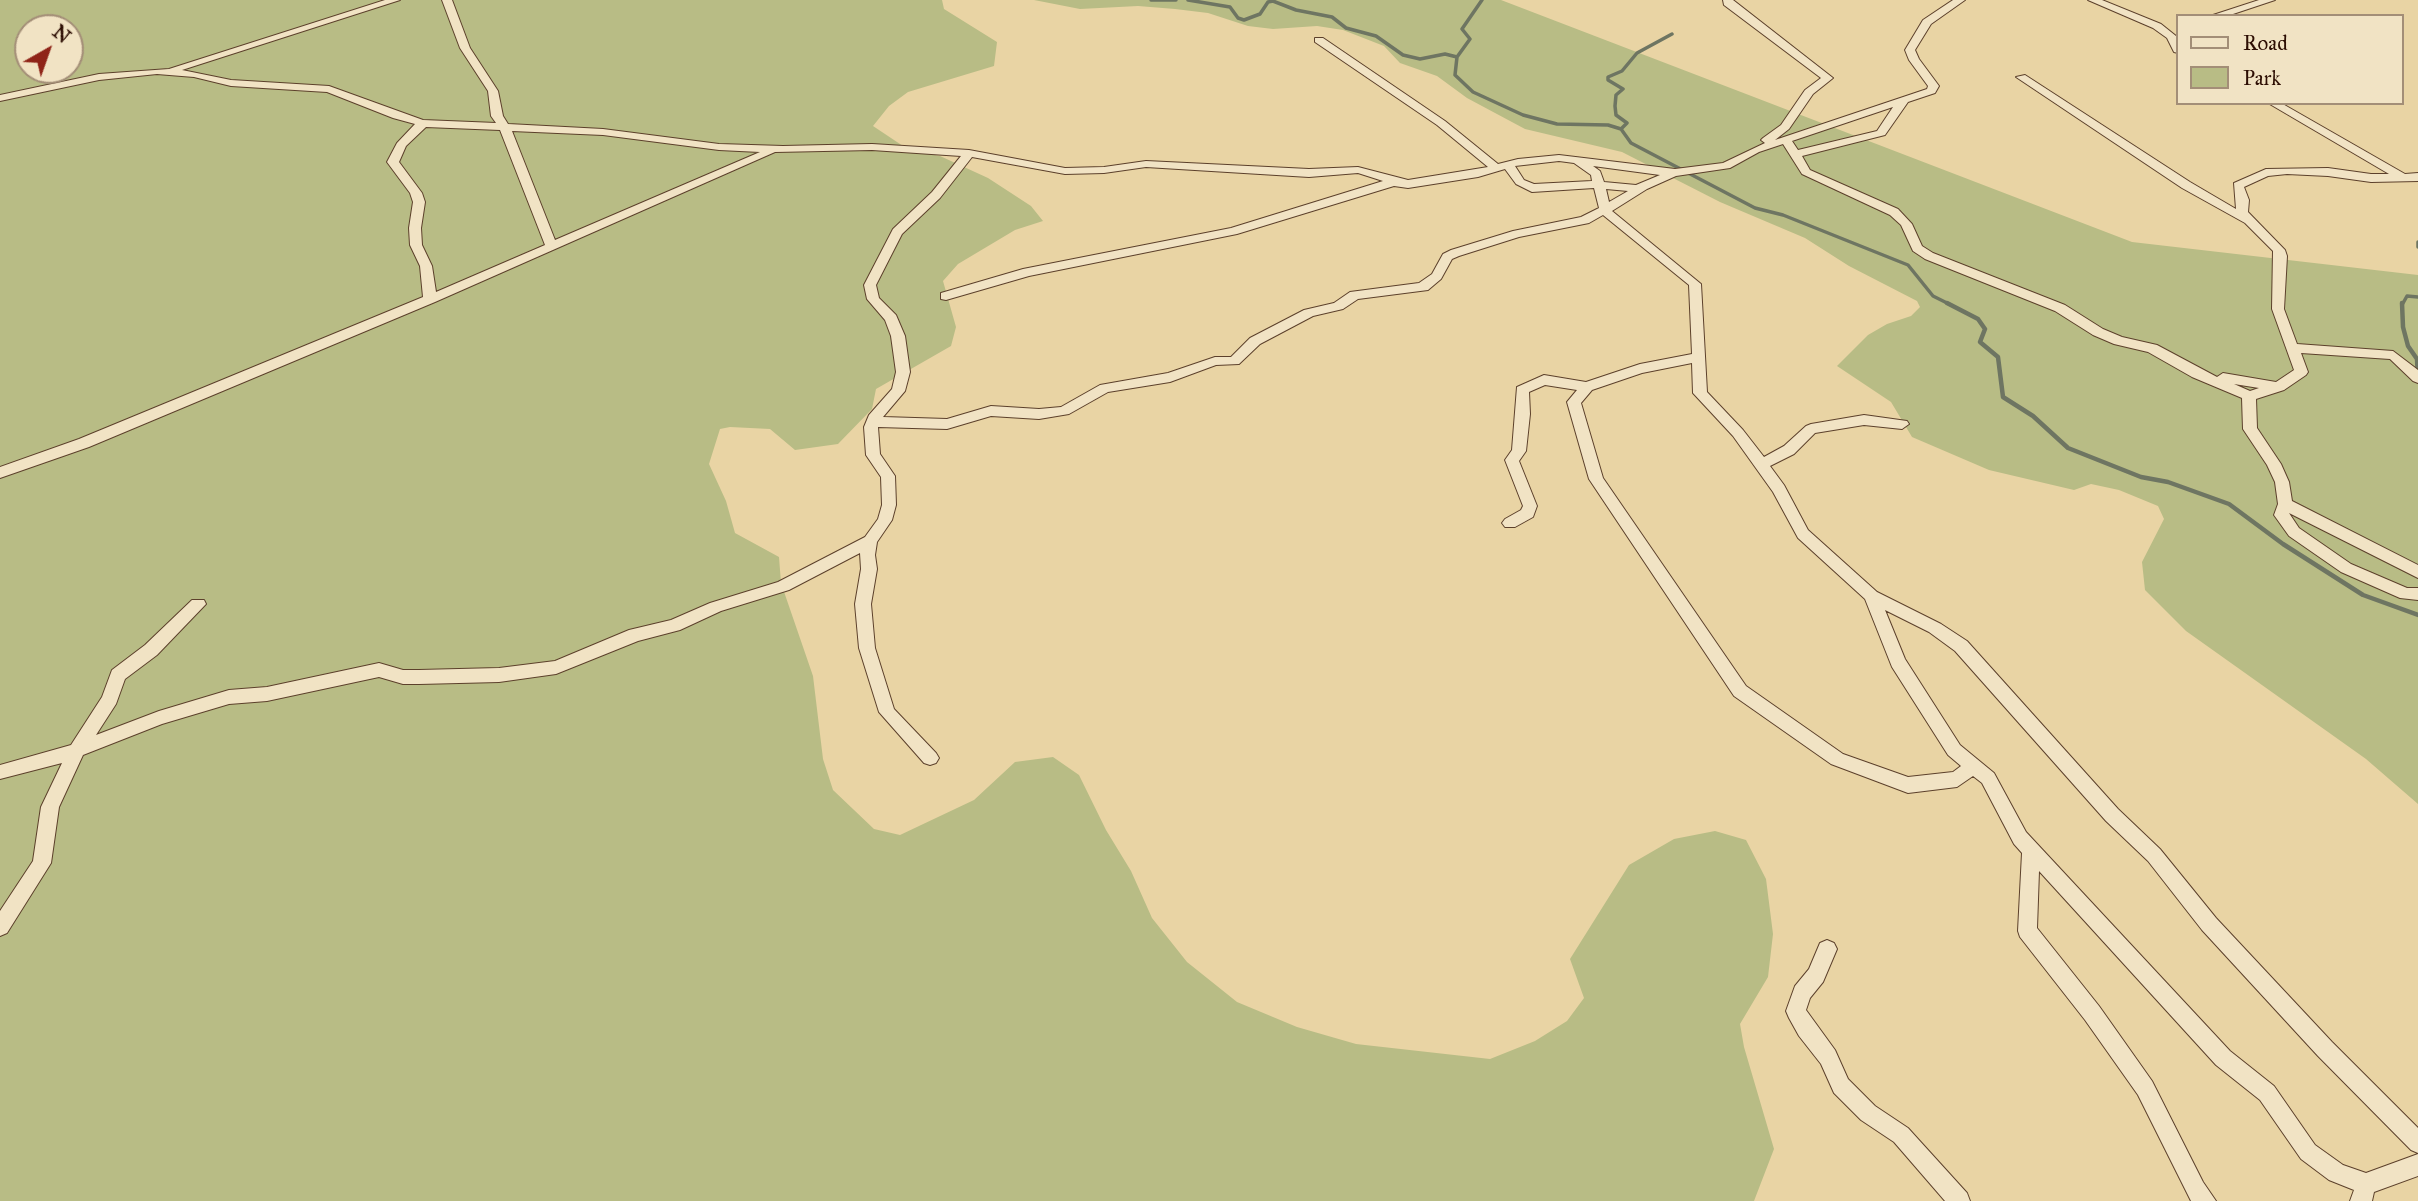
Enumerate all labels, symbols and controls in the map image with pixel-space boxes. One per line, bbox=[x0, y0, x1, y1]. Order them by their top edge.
north arrow bbox=[14, 14, 84, 84]
legend bbox=[2176, 14, 2404, 105]
text: N bbox=[48, 20, 75, 48]
text: Road bbox=[2243, 30, 2288, 56]
text: Park bbox=[2243, 65, 2281, 91]

